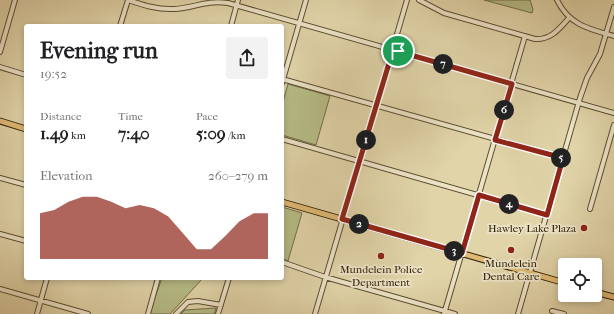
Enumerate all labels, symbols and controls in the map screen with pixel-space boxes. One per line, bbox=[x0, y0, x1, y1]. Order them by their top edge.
pin bbox=[381, 34, 415, 68]
button: share bbox=[226, 37, 268, 79]
text: Evening run bbox=[40, 38, 158, 64]
icon: arrive bbox=[387, 40, 409, 62]
pin: 7 bbox=[433, 54, 453, 74]
text: 7 bbox=[440, 57, 446, 70]
text: 19:52 bbox=[40, 66, 67, 81]
pin: 6 bbox=[494, 100, 514, 120]
text: 6 bbox=[501, 103, 507, 116]
text: Distance bbox=[40, 110, 81, 123]
text: Time bbox=[118, 110, 143, 123]
text: Pace bbox=[196, 110, 218, 123]
text: 1.49 bbox=[40, 123, 69, 143]
text: 7:40 bbox=[118, 123, 150, 143]
text: 5:09 bbox=[196, 123, 226, 143]
text: km bbox=[69, 129, 86, 142]
text: /km bbox=[226, 129, 246, 142]
pin: 1 bbox=[356, 130, 376, 150]
text: 1 bbox=[364, 133, 368, 146]
pin: 5 bbox=[551, 148, 571, 168]
text: 5 bbox=[559, 151, 563, 164]
text: Elevation bbox=[40, 168, 93, 183]
text: 260–279 m bbox=[208, 168, 268, 183]
pin: 4 bbox=[499, 194, 519, 214]
text: 4 bbox=[506, 197, 512, 210]
pin: 2 bbox=[349, 214, 369, 234]
text: 2 bbox=[356, 217, 362, 230]
place label: Hawley Lake Plaza bbox=[488, 222, 577, 235]
marker: Hawley Lake Plaza bbox=[579, 223, 589, 233]
pin: 3 bbox=[444, 241, 464, 261]
text: 3 bbox=[452, 244, 456, 257]
marker: Mundelein Dental Care bbox=[506, 245, 516, 255]
marker: Mundelein Police Department bbox=[376, 251, 386, 261]
place label: Mundelein Dental Care bbox=[482, 257, 540, 283]
map controls bbox=[558, 258, 602, 302]
button: locate bbox=[558, 258, 602, 302]
place label: Mundelein Police Department bbox=[340, 263, 423, 289]

